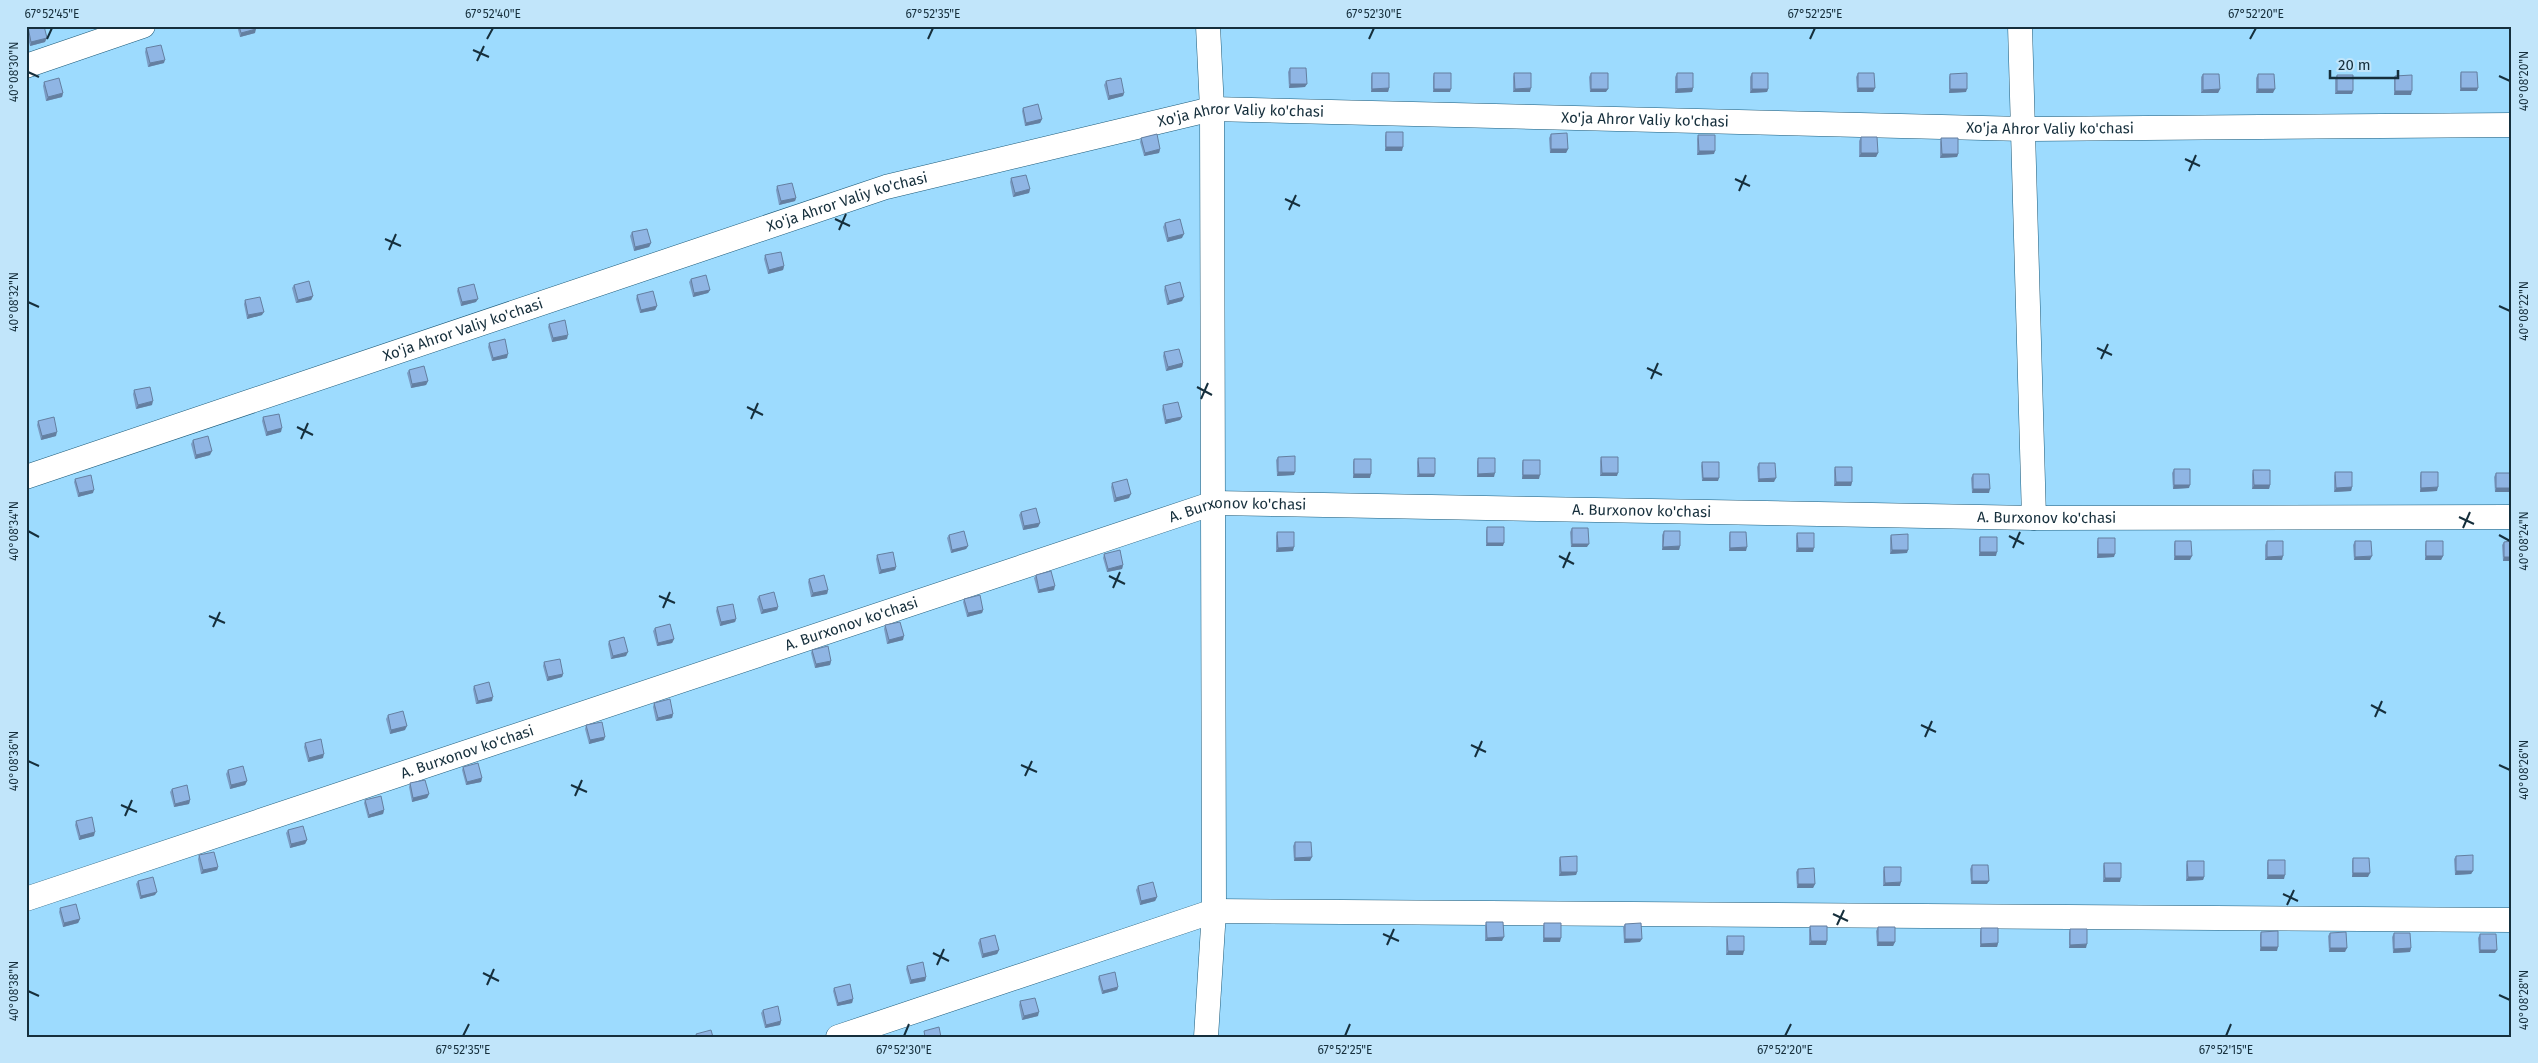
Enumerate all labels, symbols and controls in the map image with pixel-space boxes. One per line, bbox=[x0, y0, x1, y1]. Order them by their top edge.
text: 67°52'45"E bbox=[25, 7, 79, 21]
text: 67°52'40"E bbox=[465, 7, 521, 21]
text: 67°52'35"E bbox=[905, 7, 961, 21]
text: 67°52'30"E bbox=[1346, 7, 1402, 21]
text: 67°52'25"E bbox=[1787, 7, 1843, 21]
text: 67°52'20"E bbox=[2228, 7, 2284, 21]
text: 40°08'30"N bbox=[7, 42, 21, 102]
scale bar bbox=[2330, 48, 2398, 80]
text: 40°08'20"N bbox=[2517, 51, 2531, 111]
text: 20 m bbox=[2338, 56, 2371, 74]
street label: Xo'ja Ahror Valiy ko'chasi bbox=[1156, 100, 1324, 131]
street label: Xo'ja Ahror Valiy ko'chasi bbox=[1561, 109, 1729, 131]
street label: Xo'ja Ahror Valiy ko'chasi bbox=[1966, 119, 2134, 138]
street label: Xo'ja Ahror Valiy ko'chasi bbox=[764, 168, 929, 236]
text: 40°08'32"N bbox=[7, 272, 21, 332]
text: 40°08'22"N bbox=[2517, 281, 2531, 341]
street label: Xo'ja Ahror Valiy ko'chasi bbox=[380, 294, 545, 365]
street label: A. Burxonov ko'chasi bbox=[1167, 494, 1307, 526]
text: 40°08'34"N bbox=[7, 501, 21, 561]
street label: A. Burxonov ko'chasi bbox=[1572, 501, 1711, 521]
street label: A. Burxonov ko'chasi bbox=[1977, 508, 2116, 527]
text: 40°08'24"N bbox=[2517, 511, 2531, 571]
street label: A. Burxonov ko'chasi bbox=[782, 593, 920, 654]
street label: A. Burxonov ko'chasi bbox=[398, 721, 536, 783]
text: 40°08'36"N bbox=[7, 731, 21, 791]
text: 40°08'26"N bbox=[2517, 740, 2531, 800]
text: 40°08'38"N bbox=[7, 961, 21, 1021]
text: 40°08'28"N bbox=[2517, 970, 2531, 1030]
text: 67°52'35"E bbox=[435, 1043, 491, 1057]
text: 67°52'30"E bbox=[876, 1043, 932, 1057]
text: 67°52'25"E bbox=[1317, 1043, 1373, 1057]
text: 67°52'20"E bbox=[1757, 1043, 1813, 1057]
text: 67°52'15"E bbox=[2199, 1043, 2253, 1057]

